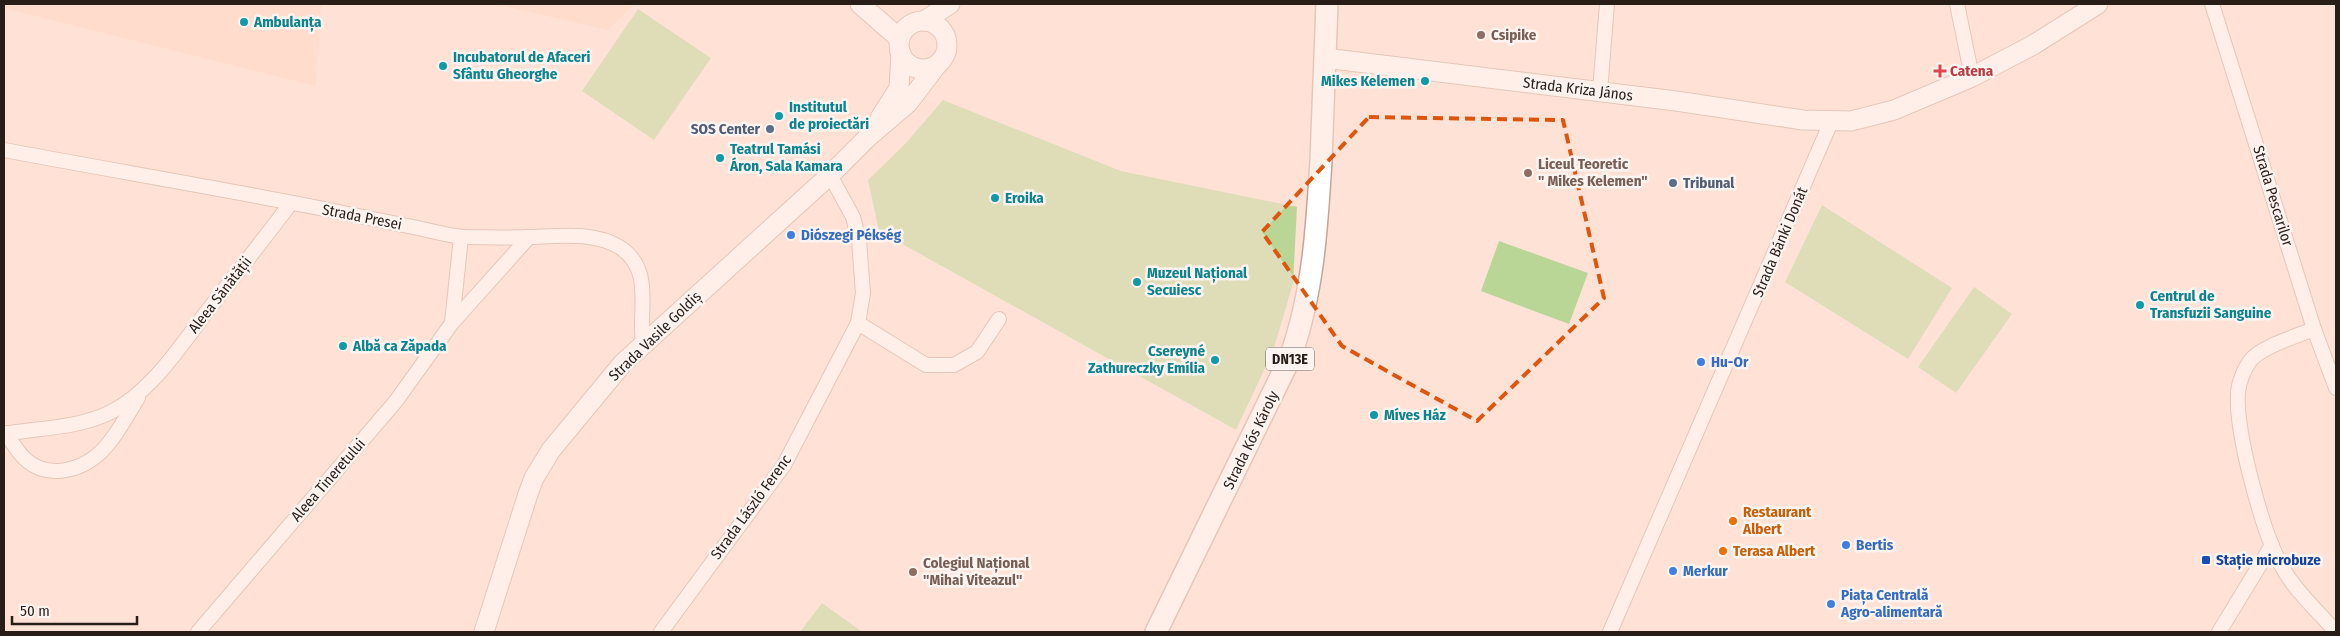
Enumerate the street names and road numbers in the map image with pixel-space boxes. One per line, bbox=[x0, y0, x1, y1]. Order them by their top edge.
street label: Strada Kriza János bbox=[1522, 73, 1634, 105]
street label: Strada Pescarilor bbox=[2249, 144, 2297, 249]
street label: Strada Bánki Donát bbox=[1749, 184, 1811, 300]
street label: Strada Presei bbox=[321, 200, 403, 234]
street label: Aleea Sănătății bbox=[185, 253, 256, 337]
street label: Strada Vasile Goldiș bbox=[605, 287, 706, 385]
road number: DN13E bbox=[1266, 348, 1314, 370]
street label: Strada Kós Károly bbox=[1219, 388, 1283, 492]
street label: Aleea Tineretului bbox=[287, 435, 369, 525]
street label: Strada László Ferenc bbox=[707, 451, 795, 563]

